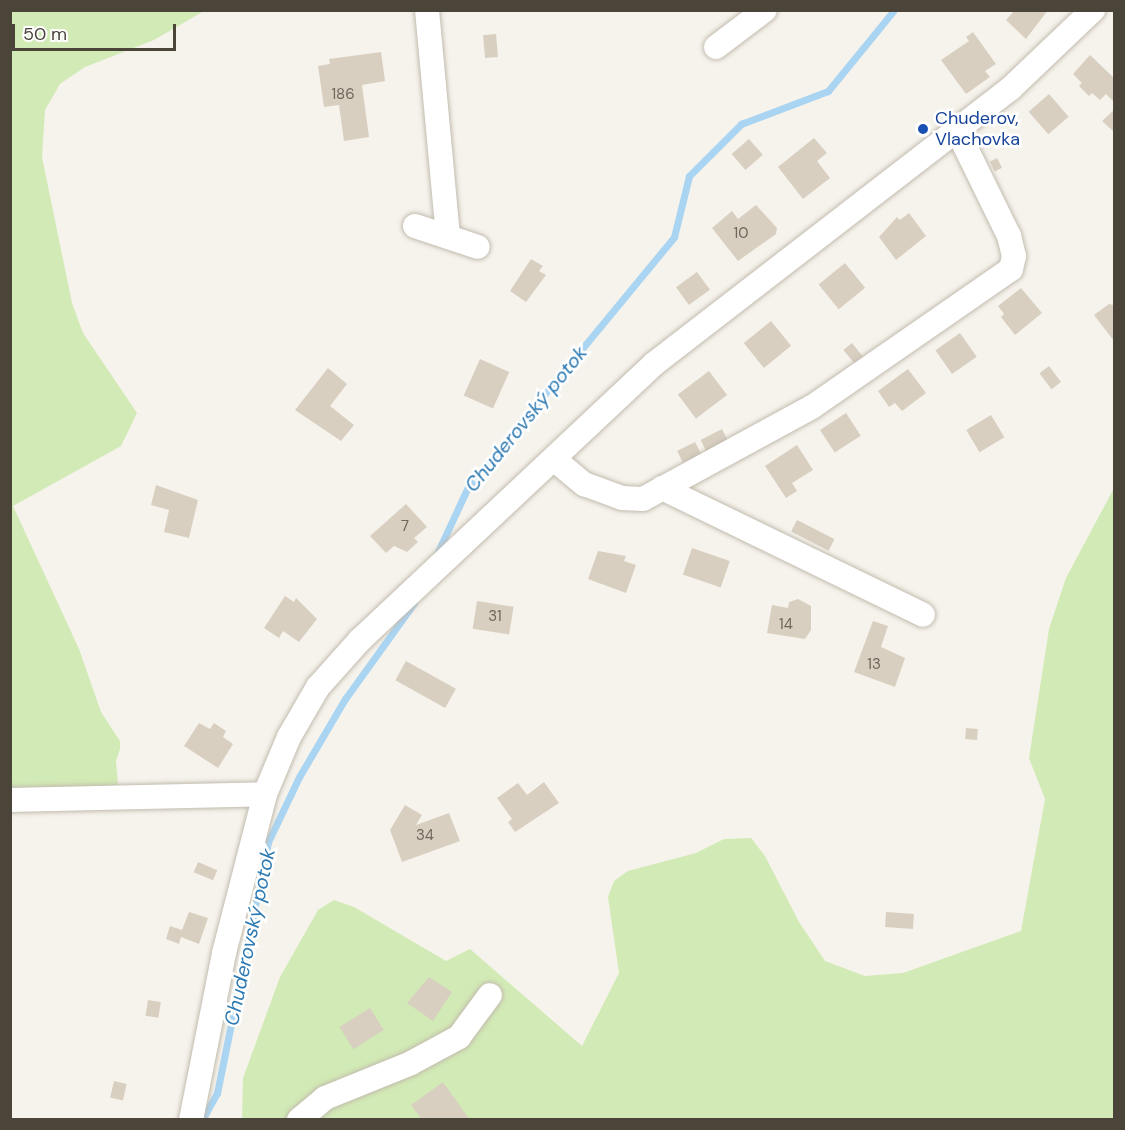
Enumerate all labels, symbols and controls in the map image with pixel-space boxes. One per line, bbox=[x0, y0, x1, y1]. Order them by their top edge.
scale bar bbox=[15, 12, 178, 50]
text: 50 m bbox=[23, 22, 67, 46]
house number: 186 bbox=[331, 86, 355, 104]
place label: Chuderov, Vlachovka bbox=[935, 108, 1020, 150]
marker: Chuderov, Vlachovka bbox=[916, 122, 930, 136]
house number: 10 bbox=[734, 225, 748, 243]
water label: Chuderovský potok bbox=[460, 341, 592, 497]
house number: 7 bbox=[401, 518, 409, 536]
house number: 31 bbox=[488, 608, 502, 626]
house number: 14 bbox=[779, 616, 793, 634]
house number: 13 bbox=[867, 656, 881, 674]
house number: 34 bbox=[416, 827, 434, 845]
water label: Chuderovský potok bbox=[219, 846, 281, 1028]

